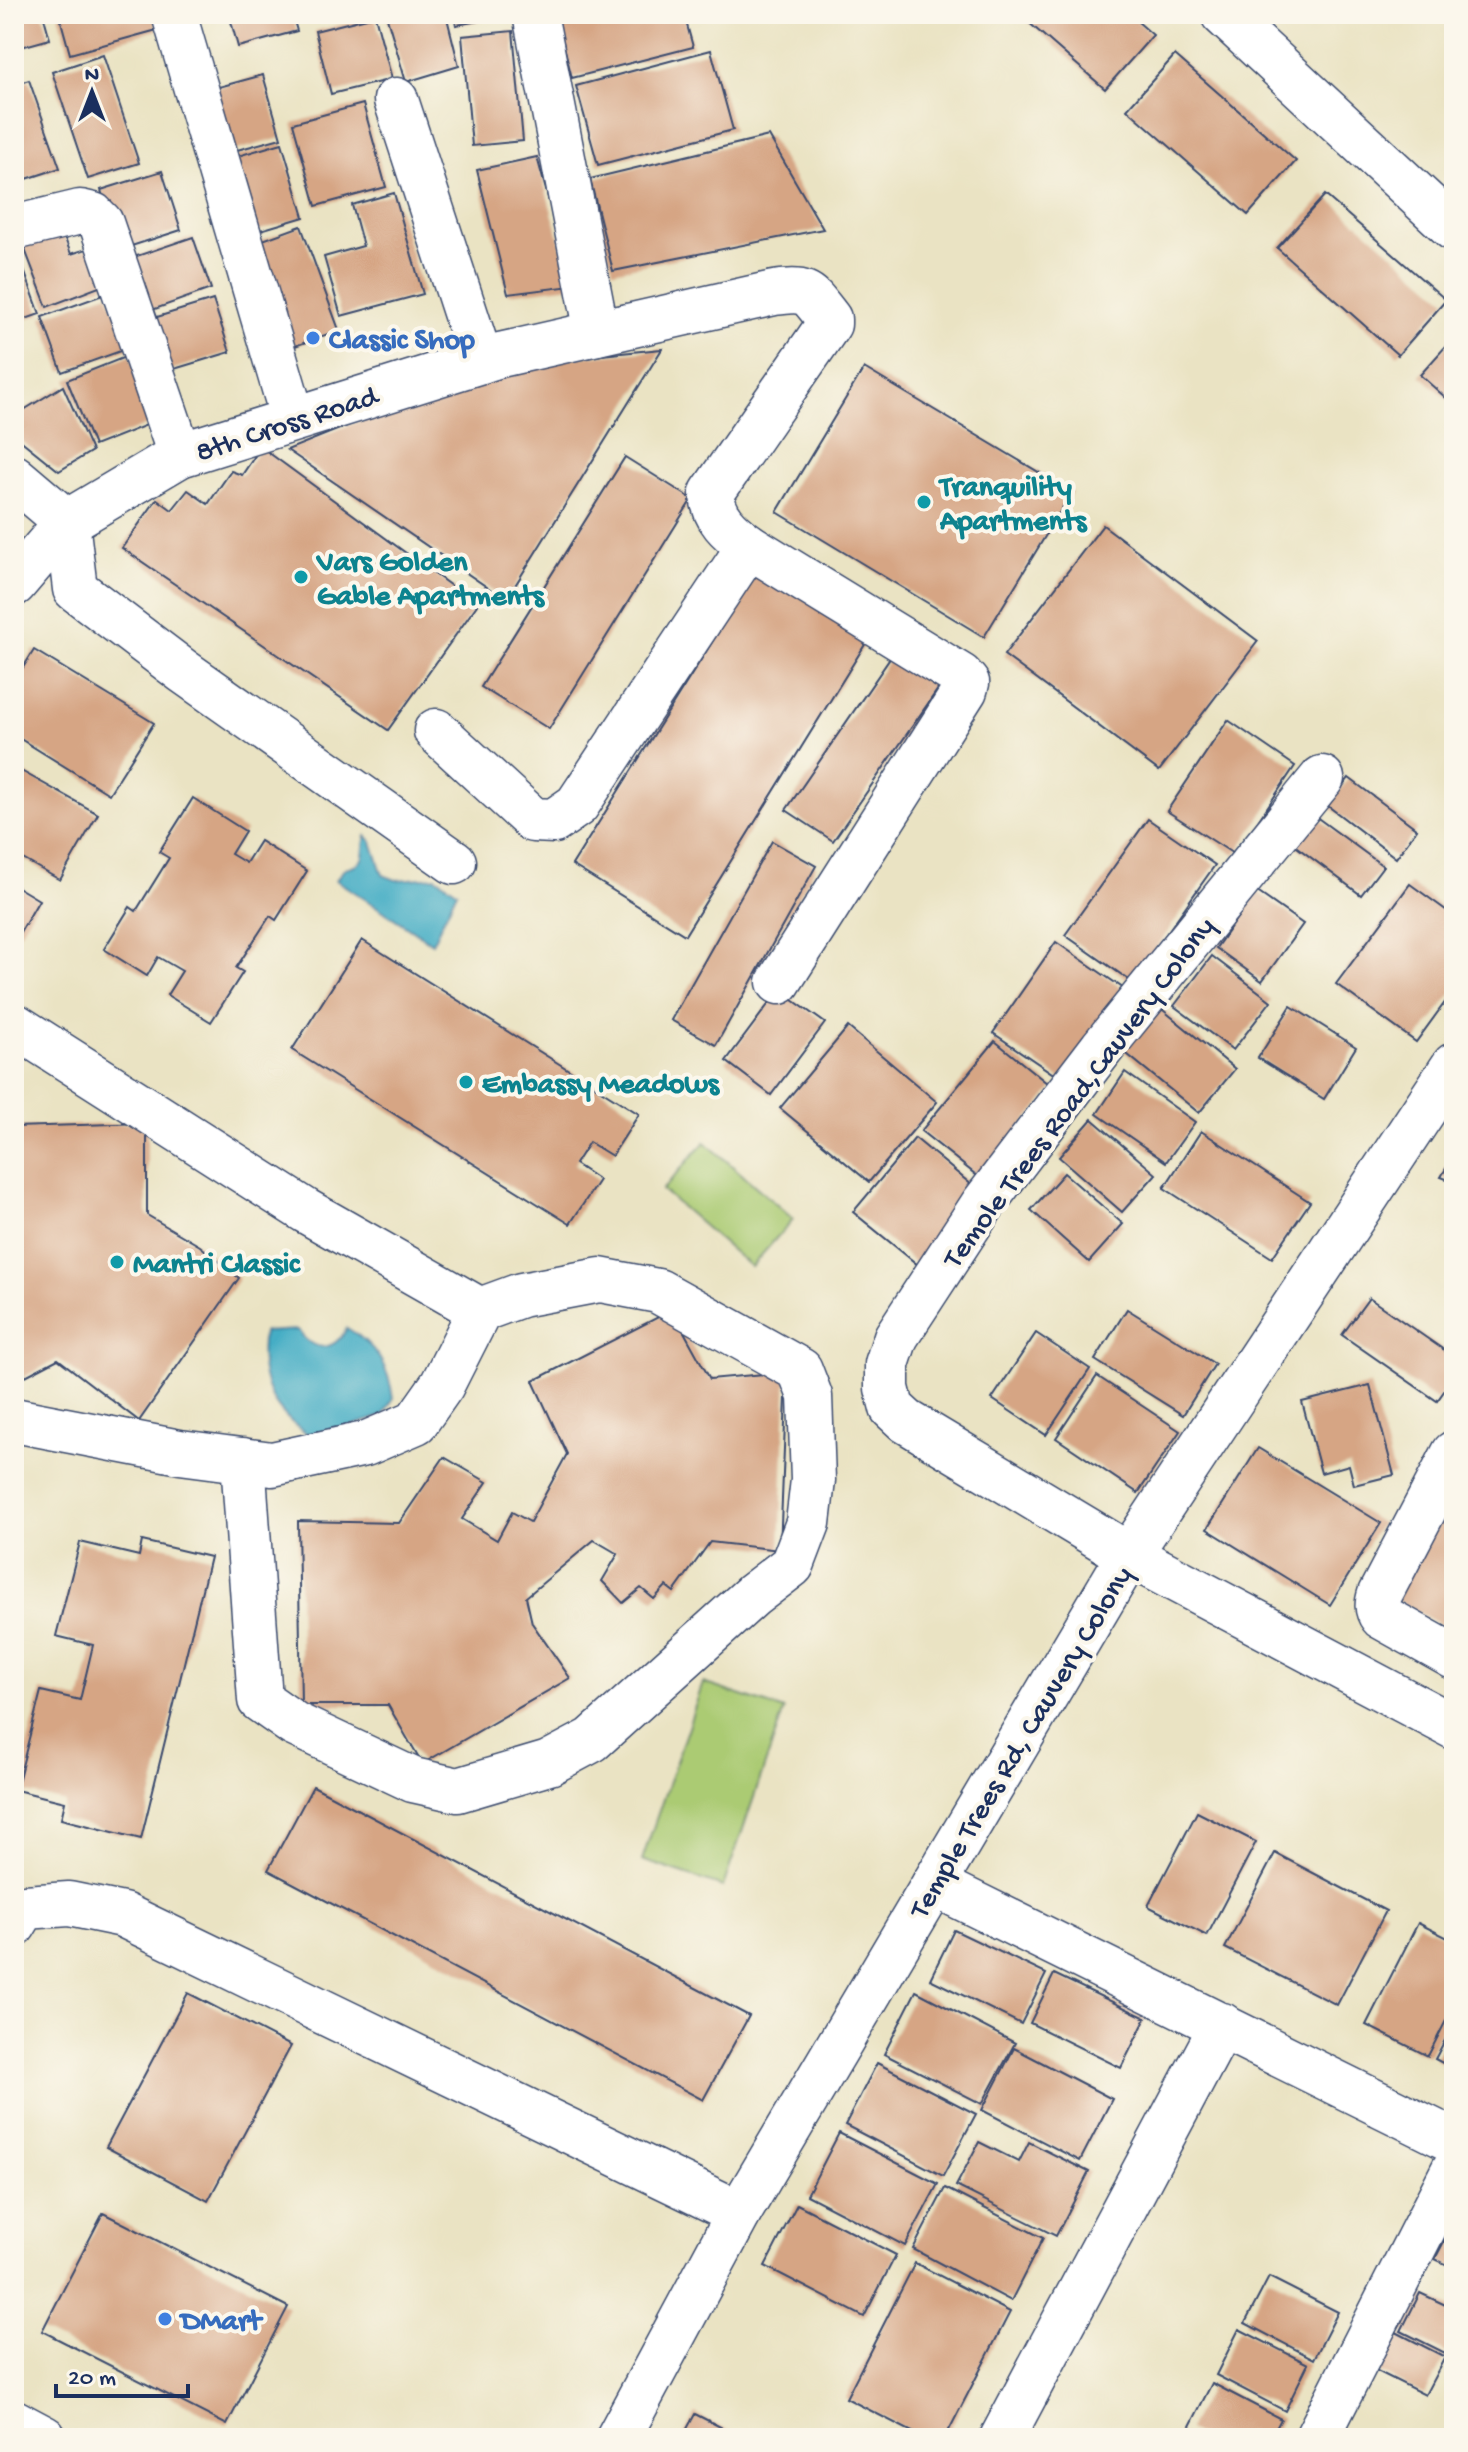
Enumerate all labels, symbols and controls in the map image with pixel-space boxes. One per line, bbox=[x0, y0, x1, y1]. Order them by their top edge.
north arrow bbox=[52, 52, 132, 132]
text: N bbox=[85, 63, 99, 89]
place label: Classic Shop bbox=[329, 325, 475, 360]
marker: Classic Shop bbox=[304, 329, 322, 347]
street label: 8th Cross Road bbox=[192, 380, 385, 472]
place label: Tranquility Apartments bbox=[938, 472, 1088, 541]
marker: Tranquility Apartments bbox=[915, 493, 933, 511]
place label: Vars Golden Gable Apartments bbox=[315, 547, 546, 616]
marker: Vars Golden Gable Apartments bbox=[292, 568, 310, 586]
street label: Temole Trees Road,Cauvery Colony bbox=[936, 911, 1224, 1278]
place label: Embassy Meadows bbox=[482, 1069, 721, 1104]
marker: Embassy Meadows bbox=[457, 1073, 475, 1091]
place label: Mantri Classic bbox=[133, 1249, 301, 1284]
marker: Mantri Classic bbox=[108, 1253, 126, 1271]
street label: Temple Trees Rd, Cauvery Colony bbox=[903, 1561, 1142, 1927]
place label: DMart bbox=[178, 2306, 264, 2341]
marker: DMart bbox=[156, 2310, 174, 2328]
scale bar bbox=[56, 2348, 188, 2398]
text: 20 m bbox=[68, 2365, 116, 2394]

